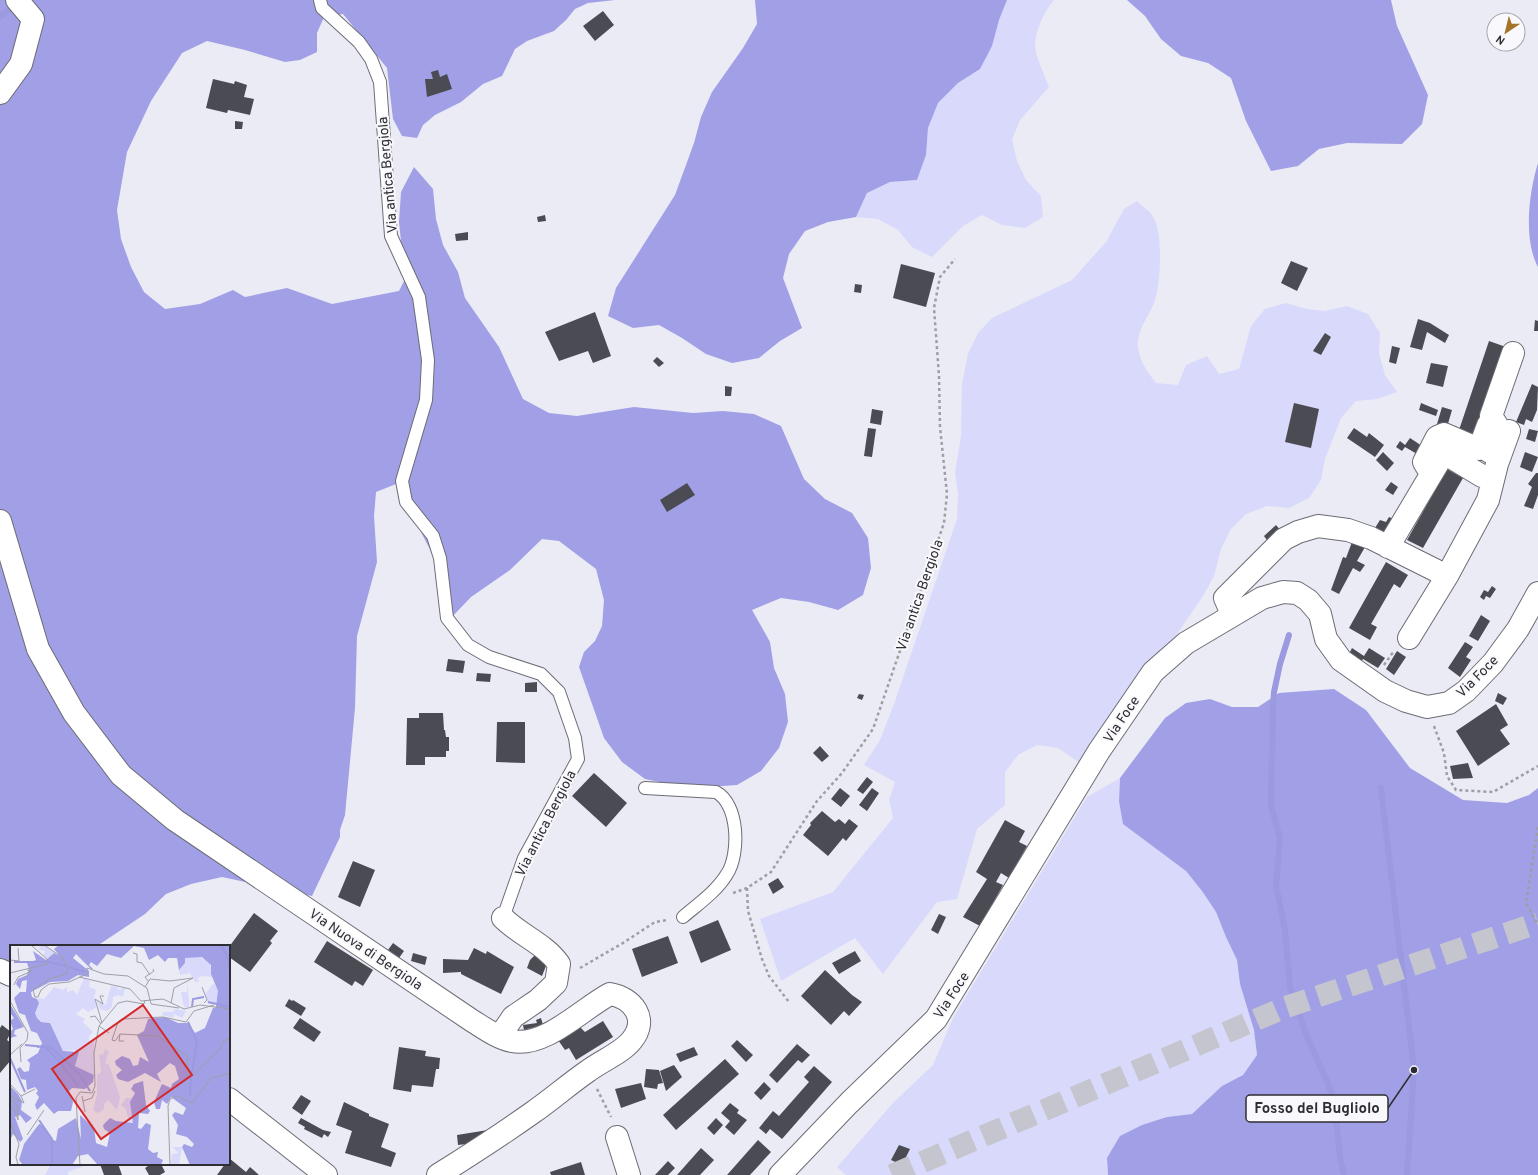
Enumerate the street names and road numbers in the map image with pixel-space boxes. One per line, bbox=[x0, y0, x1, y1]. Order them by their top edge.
street label: Via antica Bergiola bbox=[375, 116, 402, 234]
street label: Via antica Bergiola bbox=[893, 537, 948, 654]
street label: Via Foce bbox=[1453, 652, 1503, 702]
street label: Via Foce bbox=[1100, 693, 1144, 746]
street label: Via antica Bergiola bbox=[512, 768, 580, 880]
street label: Via Nuova di Bergiola bbox=[305, 906, 425, 995]
street label: Via Foce bbox=[931, 969, 974, 1023]

